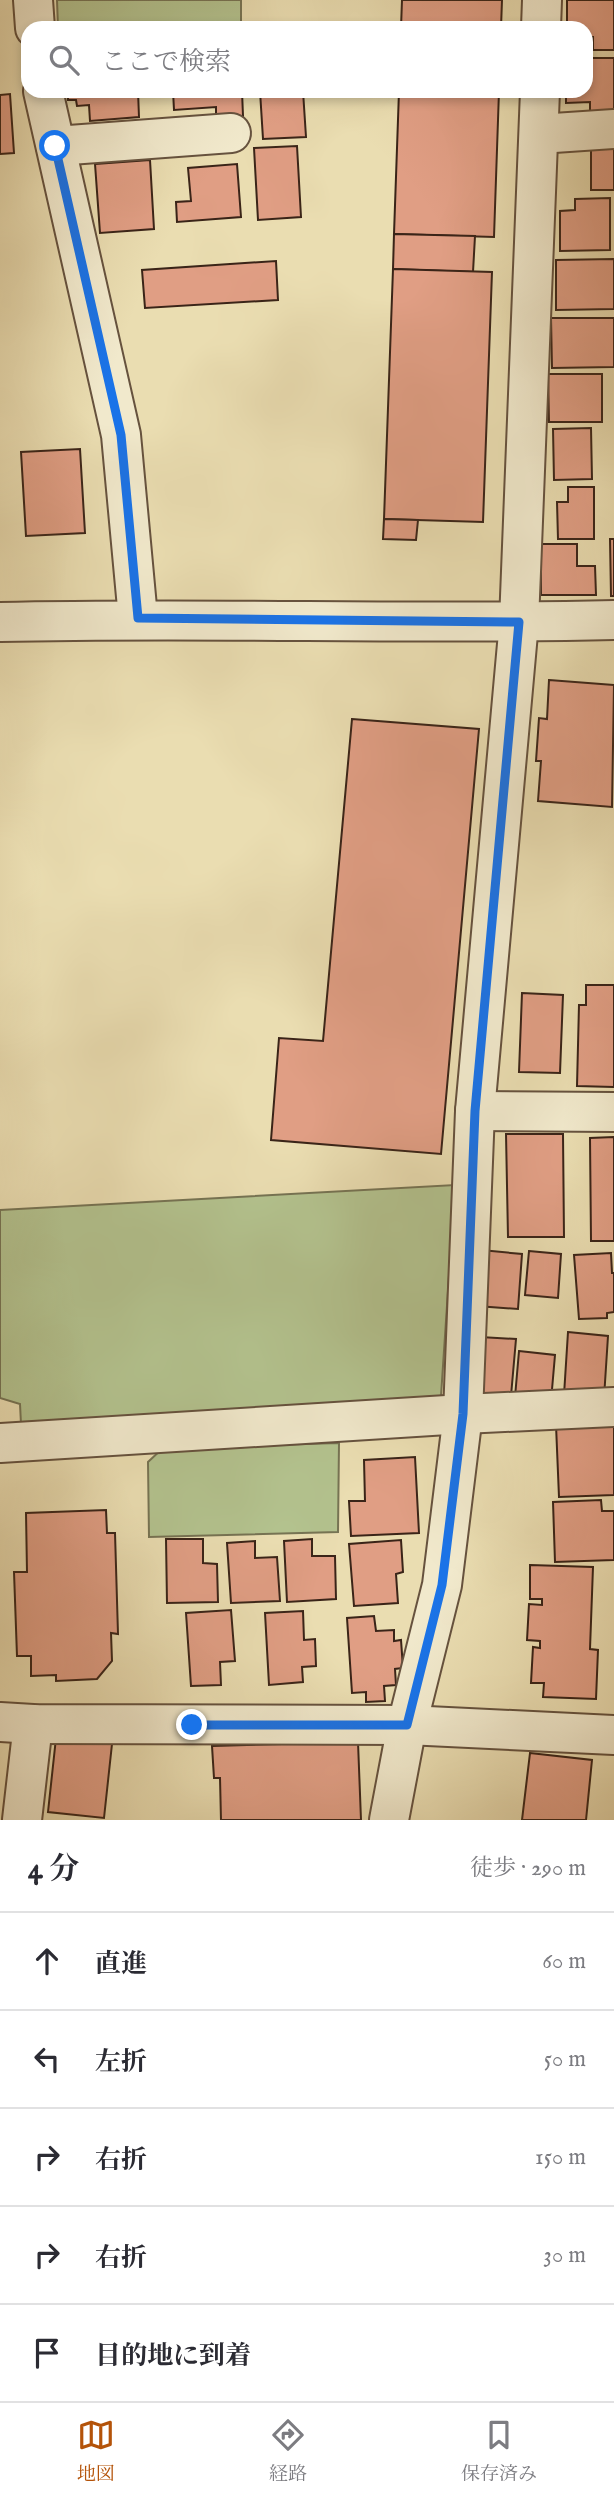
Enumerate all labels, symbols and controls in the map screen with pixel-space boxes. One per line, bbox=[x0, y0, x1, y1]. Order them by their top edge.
search box bbox=[21, 21, 593, 98]
icon: search bbox=[45, 41, 83, 79]
text: ここで検索 bbox=[101, 46, 231, 79]
route start bbox=[39, 130, 70, 161]
route end bbox=[176, 1709, 207, 1740]
text: 4 分 bbox=[28, 1851, 79, 1889]
text: 徒歩 · 290 m bbox=[470, 1854, 586, 1883]
icon: ahead bbox=[28, 1942, 66, 1980]
text: 60 m bbox=[542, 1947, 586, 1976]
text: 直進 bbox=[95, 1948, 147, 1981]
icon: left bbox=[28, 2040, 66, 2078]
text: 50 m bbox=[544, 2045, 586, 2074]
text: 左折 bbox=[95, 2046, 147, 2079]
icon: right bbox=[28, 2138, 66, 2176]
text: 150 m bbox=[535, 2143, 586, 2172]
text: 右折 bbox=[95, 2144, 147, 2177]
icon: right bbox=[28, 2236, 66, 2274]
text: 30 m bbox=[543, 2241, 586, 2270]
text: 右折 bbox=[95, 2242, 147, 2275]
icon: arrive bbox=[28, 2334, 66, 2372]
text: 目的地に到着 bbox=[95, 2340, 251, 2373]
tab: 地図 bbox=[77, 2416, 115, 2487]
tab: 経路 bbox=[269, 2416, 307, 2487]
tab: 保存済み bbox=[461, 2416, 537, 2487]

